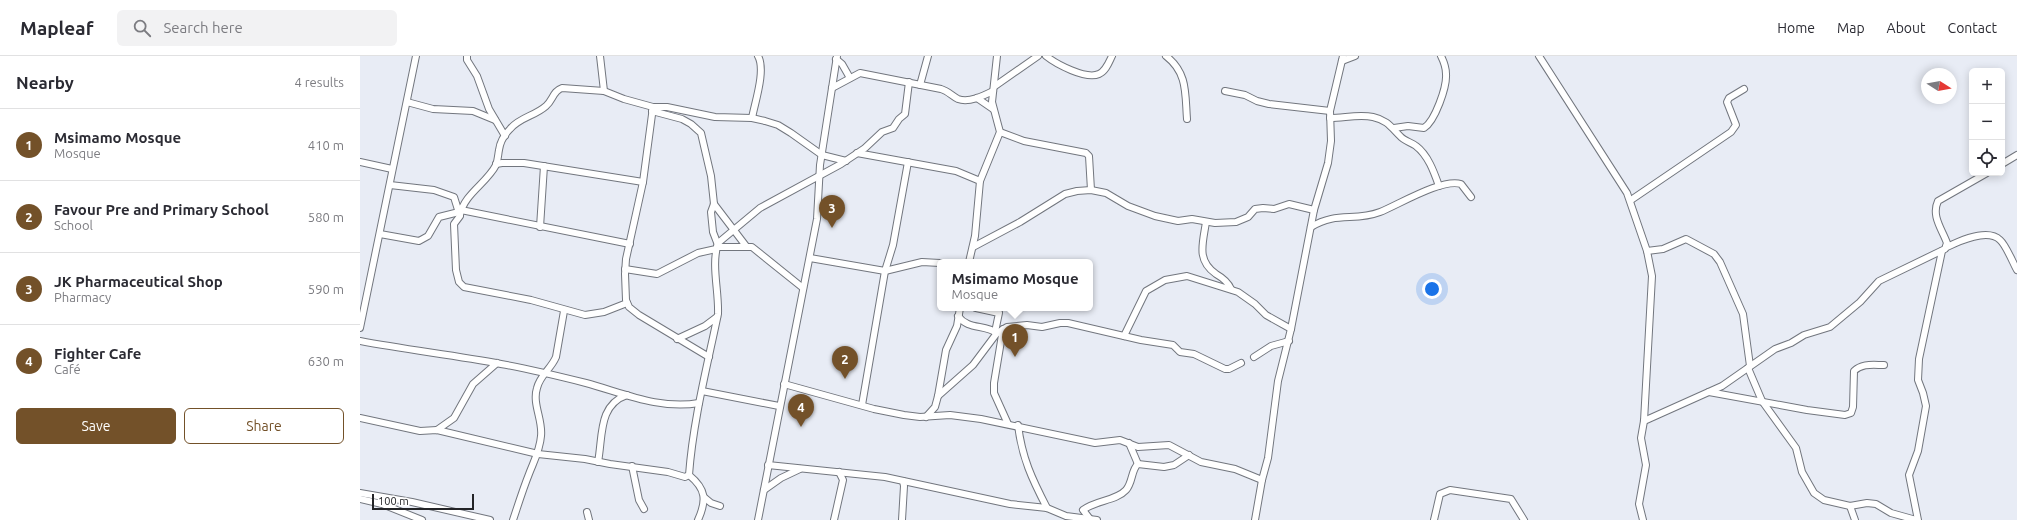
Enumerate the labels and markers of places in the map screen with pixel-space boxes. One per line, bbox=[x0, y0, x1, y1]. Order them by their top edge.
pin: 3 bbox=[819, 195, 845, 228]
pin: 1 bbox=[1002, 324, 1028, 357]
pin: 2 bbox=[832, 346, 858, 379]
pin: 4 bbox=[788, 394, 814, 427]

